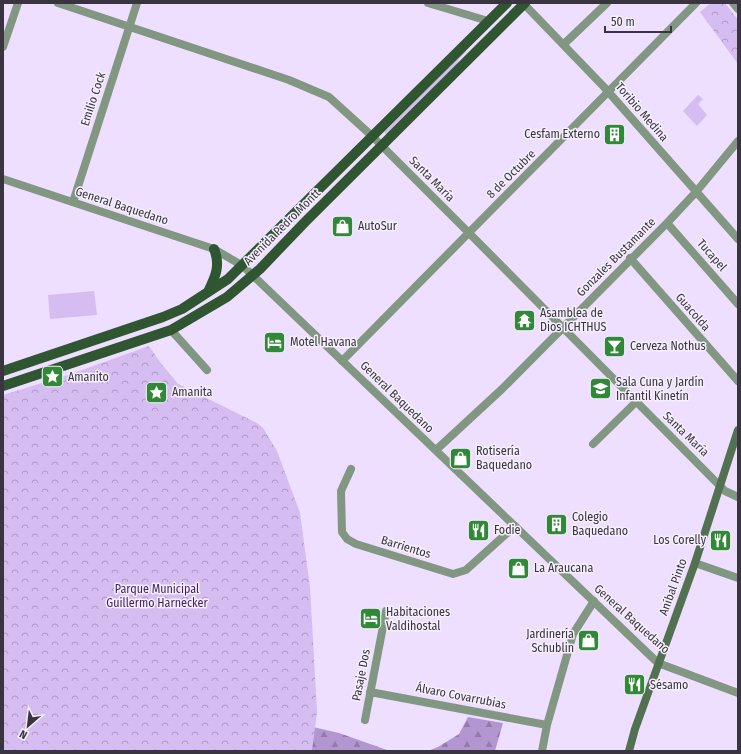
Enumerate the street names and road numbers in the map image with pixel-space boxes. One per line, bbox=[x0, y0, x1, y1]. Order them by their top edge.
street label: Emilio Cock bbox=[78, 70, 108, 128]
street label: Toribio Medina bbox=[613, 80, 671, 144]
street label: 8 de Octubre bbox=[484, 147, 538, 201]
street label: Santa María bbox=[406, 153, 458, 205]
street label: General Baquedano bbox=[74, 184, 170, 228]
street label: Avenida Pedro Montt bbox=[241, 186, 323, 268]
street label: Gonzales Bustamante bbox=[574, 215, 658, 299]
street label: Tucapel bbox=[694, 236, 730, 274]
street label: Guacolda bbox=[673, 290, 713, 334]
street label: General Baquedano bbox=[357, 358, 437, 436]
street label: Santa María bbox=[660, 409, 712, 459]
street label: Barrientos bbox=[379, 533, 433, 561]
street label: Aníbal Pinto bbox=[656, 557, 690, 617]
street label: General Baquedano bbox=[591, 581, 673, 657]
street label: Pasaje Dos bbox=[349, 648, 373, 702]
street label: Álvaro Covarrubias bbox=[415, 679, 507, 712]

